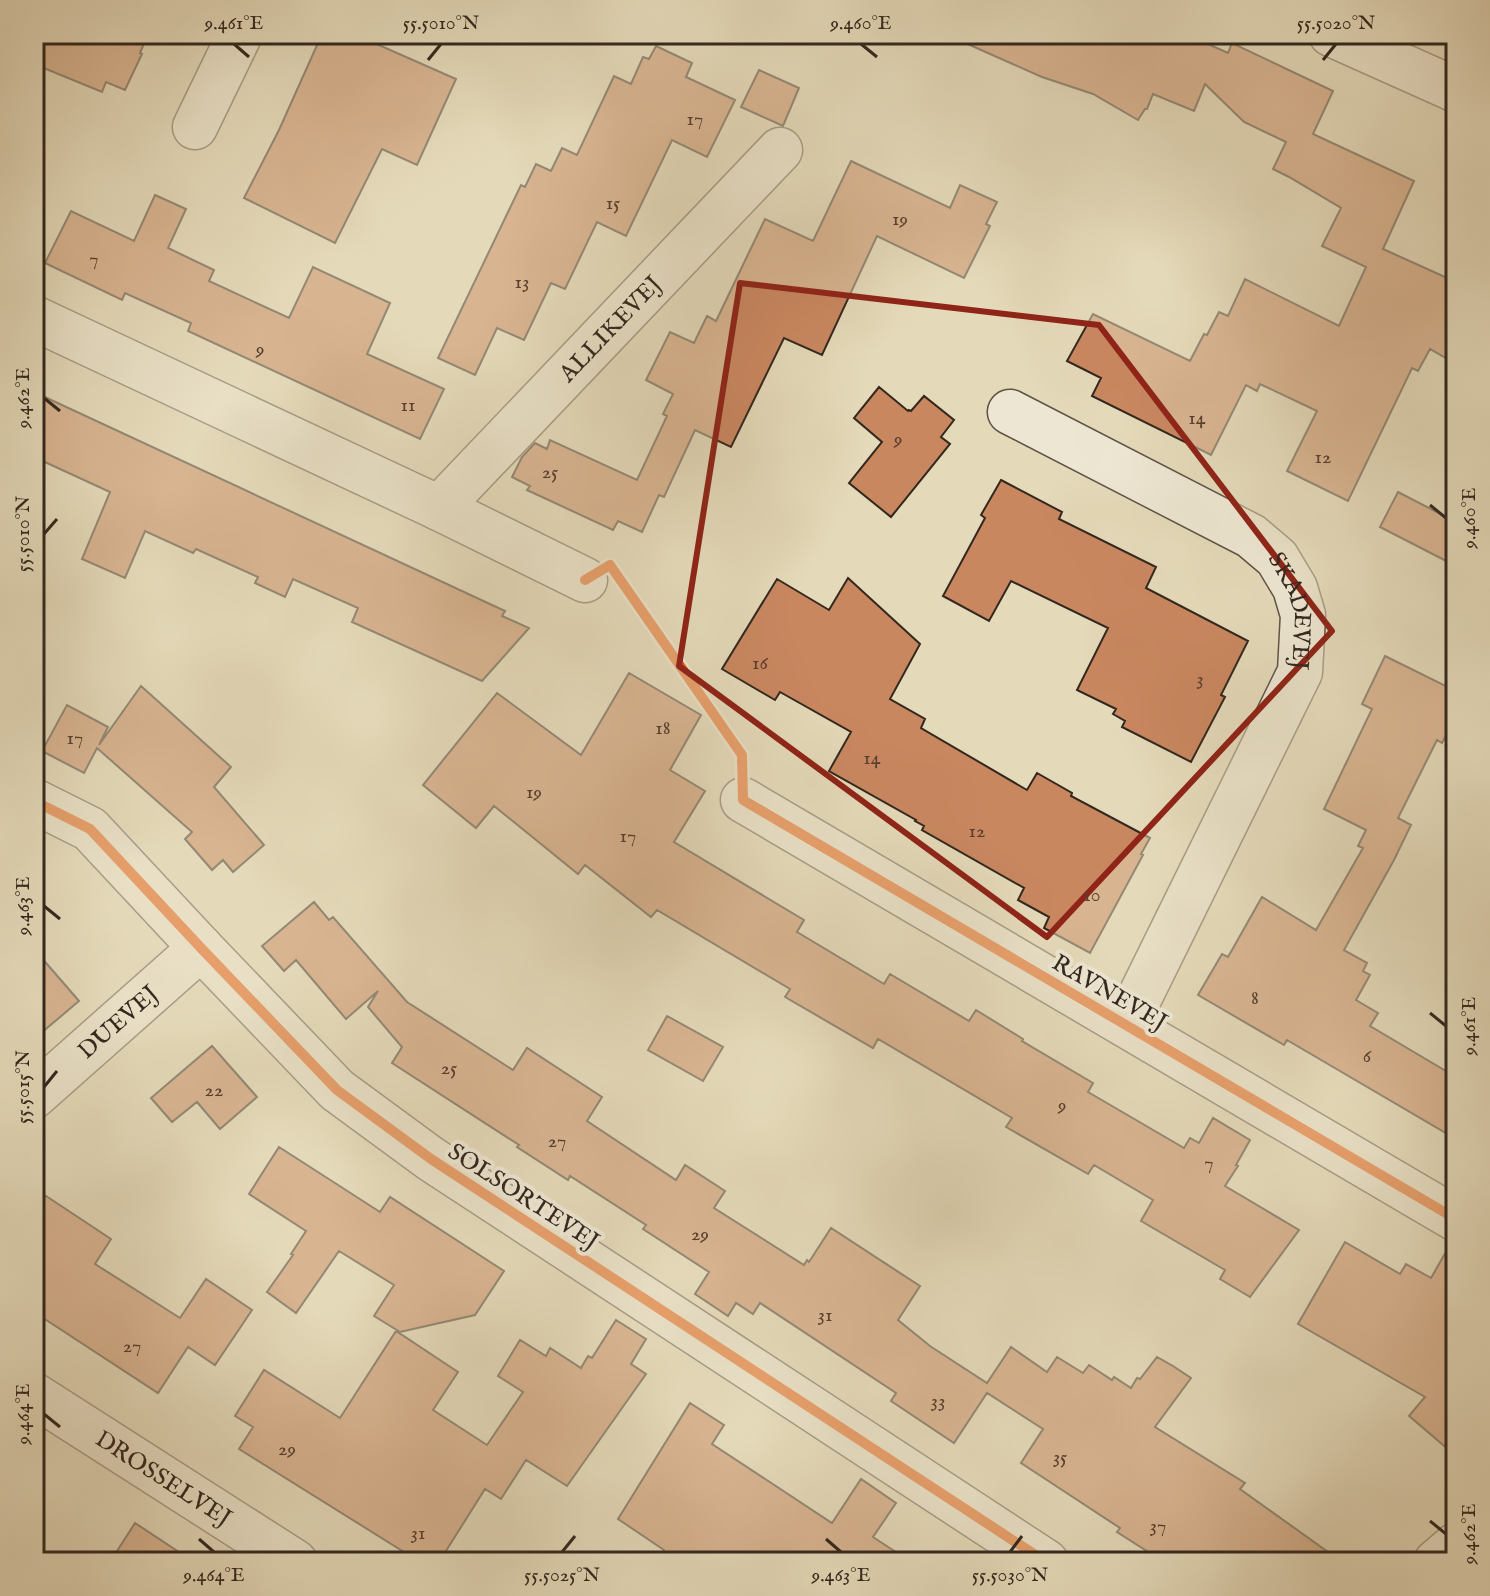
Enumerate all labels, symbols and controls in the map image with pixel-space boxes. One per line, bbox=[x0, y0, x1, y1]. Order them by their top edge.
text: 9.461°E bbox=[204, 11, 264, 36]
text: 55.5010°N bbox=[403, 11, 479, 36]
text: 9.460°E bbox=[829, 11, 892, 36]
text: 55.5020°N bbox=[1297, 11, 1375, 36]
house number: 17 bbox=[687, 107, 703, 132]
house number: 15 bbox=[606, 191, 620, 216]
house number: 19 bbox=[892, 207, 908, 232]
house number: 7 bbox=[89, 247, 99, 272]
street label: ALLIKEVEJ bbox=[552, 269, 669, 390]
house number: 13 bbox=[515, 270, 529, 295]
house number: 9 bbox=[255, 337, 264, 362]
text: 9.462°E bbox=[11, 367, 36, 430]
house number: 11 bbox=[401, 393, 415, 418]
house number: 14 bbox=[1188, 406, 1206, 431]
house number: 9 bbox=[893, 427, 902, 452]
house number: 12 bbox=[1315, 445, 1331, 470]
house number: 25 bbox=[542, 460, 558, 485]
text: 9.460°E bbox=[1457, 487, 1482, 550]
text: 55.5010°N bbox=[11, 496, 36, 572]
street label: SKADEVEJ bbox=[1260, 547, 1317, 671]
house number: 16 bbox=[752, 651, 769, 676]
house number: 3 bbox=[1196, 667, 1204, 692]
house number: 18 bbox=[655, 716, 671, 741]
house number: 17 bbox=[67, 726, 83, 751]
house number: 14 bbox=[863, 746, 881, 771]
house number: 19 bbox=[526, 780, 542, 805]
house number: 12 bbox=[969, 819, 985, 844]
house number: 17 bbox=[620, 824, 636, 849]
text: 9.463°E bbox=[11, 876, 36, 937]
house number: 10 bbox=[1083, 883, 1101, 908]
street label: RAVNEVEJ bbox=[1046, 948, 1173, 1039]
street label: DUEVEJ bbox=[72, 979, 166, 1067]
house number: 8 bbox=[1251, 986, 1259, 1011]
text: 9.461°E bbox=[1457, 996, 1482, 1056]
house number: 6 bbox=[1363, 1044, 1372, 1069]
text: 55.5015°N bbox=[11, 1050, 36, 1124]
house number: 25 bbox=[441, 1056, 457, 1081]
house number: 22 bbox=[205, 1078, 223, 1103]
house number: 9 bbox=[1057, 1093, 1066, 1118]
house number: 27 bbox=[548, 1129, 566, 1154]
street label: SOLSORTEVEJ bbox=[442, 1137, 605, 1258]
house number: 7 bbox=[1204, 1151, 1214, 1176]
house number: 29 bbox=[691, 1222, 709, 1247]
house number: 31 bbox=[818, 1303, 832, 1328]
house number: 27 bbox=[123, 1334, 141, 1359]
text: 9.464°E bbox=[11, 1383, 36, 1446]
house number: 33 bbox=[931, 1389, 945, 1414]
street label: DROSSELVEJ bbox=[89, 1424, 237, 1534]
house number: 29 bbox=[278, 1437, 296, 1462]
house number: 35 bbox=[1053, 1445, 1067, 1470]
text: 9.462°E bbox=[1457, 1503, 1482, 1566]
house number: 37 bbox=[1150, 1514, 1166, 1539]
house number: 31 bbox=[411, 1521, 425, 1546]
text: 9.464°E bbox=[182, 1563, 245, 1588]
text: 55.5025°N bbox=[524, 1563, 600, 1588]
text: 9.463°E bbox=[810, 1563, 871, 1588]
text: 55.5030°N bbox=[972, 1563, 1048, 1588]

